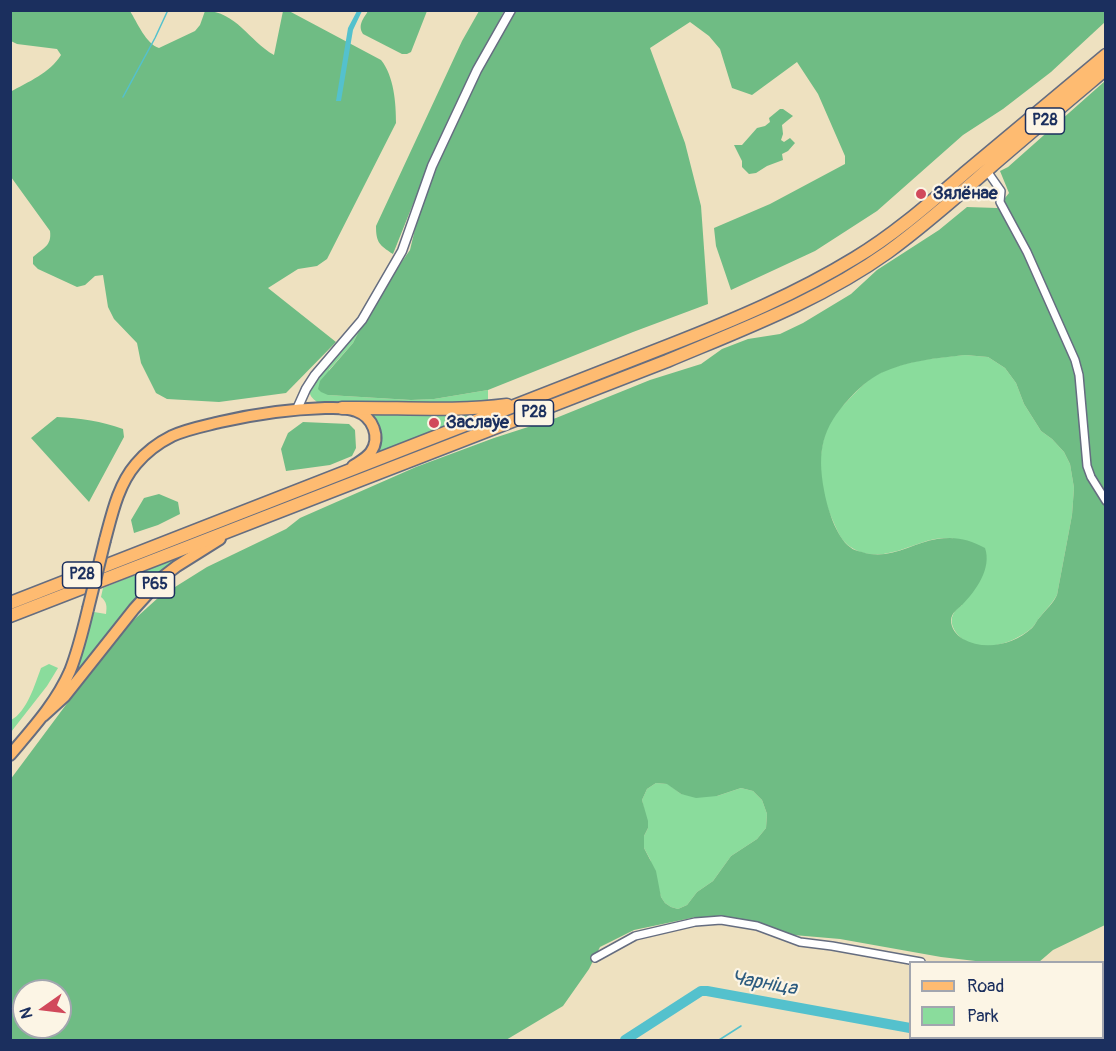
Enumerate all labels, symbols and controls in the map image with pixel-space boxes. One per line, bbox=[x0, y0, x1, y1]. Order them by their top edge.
road number: Р28 bbox=[1026, 108, 1064, 134]
place label: Зялёнае bbox=[933, 183, 998, 205]
marker: Зялёнае bbox=[914, 187, 928, 201]
road number: Р28 bbox=[514, 400, 554, 426]
place label: Заслаўе bbox=[446, 412, 509, 434]
marker: Заслаўе bbox=[427, 416, 441, 430]
road number: Р28 bbox=[62, 562, 101, 588]
road number: Р65 bbox=[136, 572, 174, 598]
legend bbox=[909, 961, 1104, 1039]
water label: Чарніца bbox=[729, 966, 799, 1002]
text: Road bbox=[967, 975, 1004, 998]
north arrow bbox=[12, 979, 72, 1039]
text: N bbox=[15, 1005, 37, 1021]
text: Park bbox=[967, 1005, 999, 1028]

